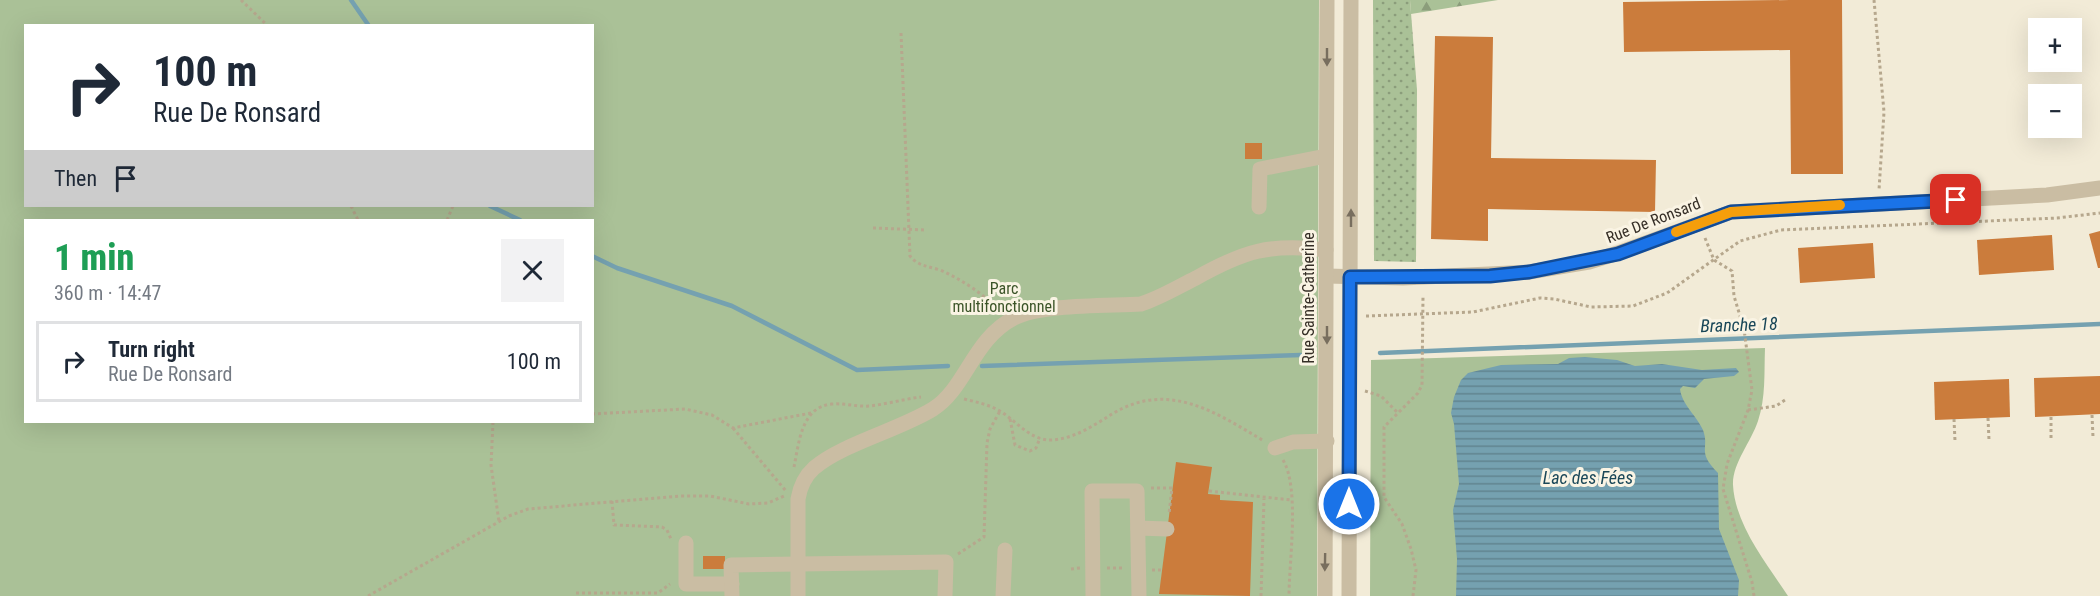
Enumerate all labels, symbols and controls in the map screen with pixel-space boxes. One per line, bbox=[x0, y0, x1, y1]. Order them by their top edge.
map controls bbox=[2028, 18, 2082, 138]
button: + bbox=[2028, 18, 2082, 72]
text: 100 m bbox=[153, 47, 258, 96]
one-way arrow bbox=[1322, 47, 1332, 66]
icon: right bbox=[54, 48, 132, 126]
button: − bbox=[2028, 84, 2082, 138]
text: Rue De Ronsard bbox=[153, 97, 321, 129]
icon: arrive bbox=[109, 162, 142, 195]
text: Then bbox=[54, 166, 97, 191]
pin bbox=[1930, 174, 1981, 225]
icon: arrive bbox=[1939, 183, 1972, 216]
street label: Rue De Ronsard bbox=[1603, 194, 1703, 247]
one-way arrow bbox=[1346, 209, 1356, 228]
street label: Rue Sainte-Catherine bbox=[1299, 232, 1318, 364]
text: 1 min bbox=[54, 237, 134, 279]
button: close bbox=[501, 239, 564, 302]
park label: Parc multifonctionnel bbox=[952, 279, 1056, 316]
text: 360 m · 14:47 bbox=[54, 281, 161, 305]
water label: Branche 18 bbox=[1700, 313, 1778, 336]
one-way arrow bbox=[1322, 325, 1332, 344]
text: Turn right bbox=[108, 337, 195, 362]
icon: right bbox=[57, 345, 90, 378]
text: 100 m bbox=[507, 349, 561, 374]
text: Rue De Ronsard bbox=[108, 362, 233, 386]
water label: Lac des Fées bbox=[1543, 467, 1633, 488]
position arrow bbox=[1317, 472, 1381, 536]
one-way arrow bbox=[1321, 553, 1330, 572]

